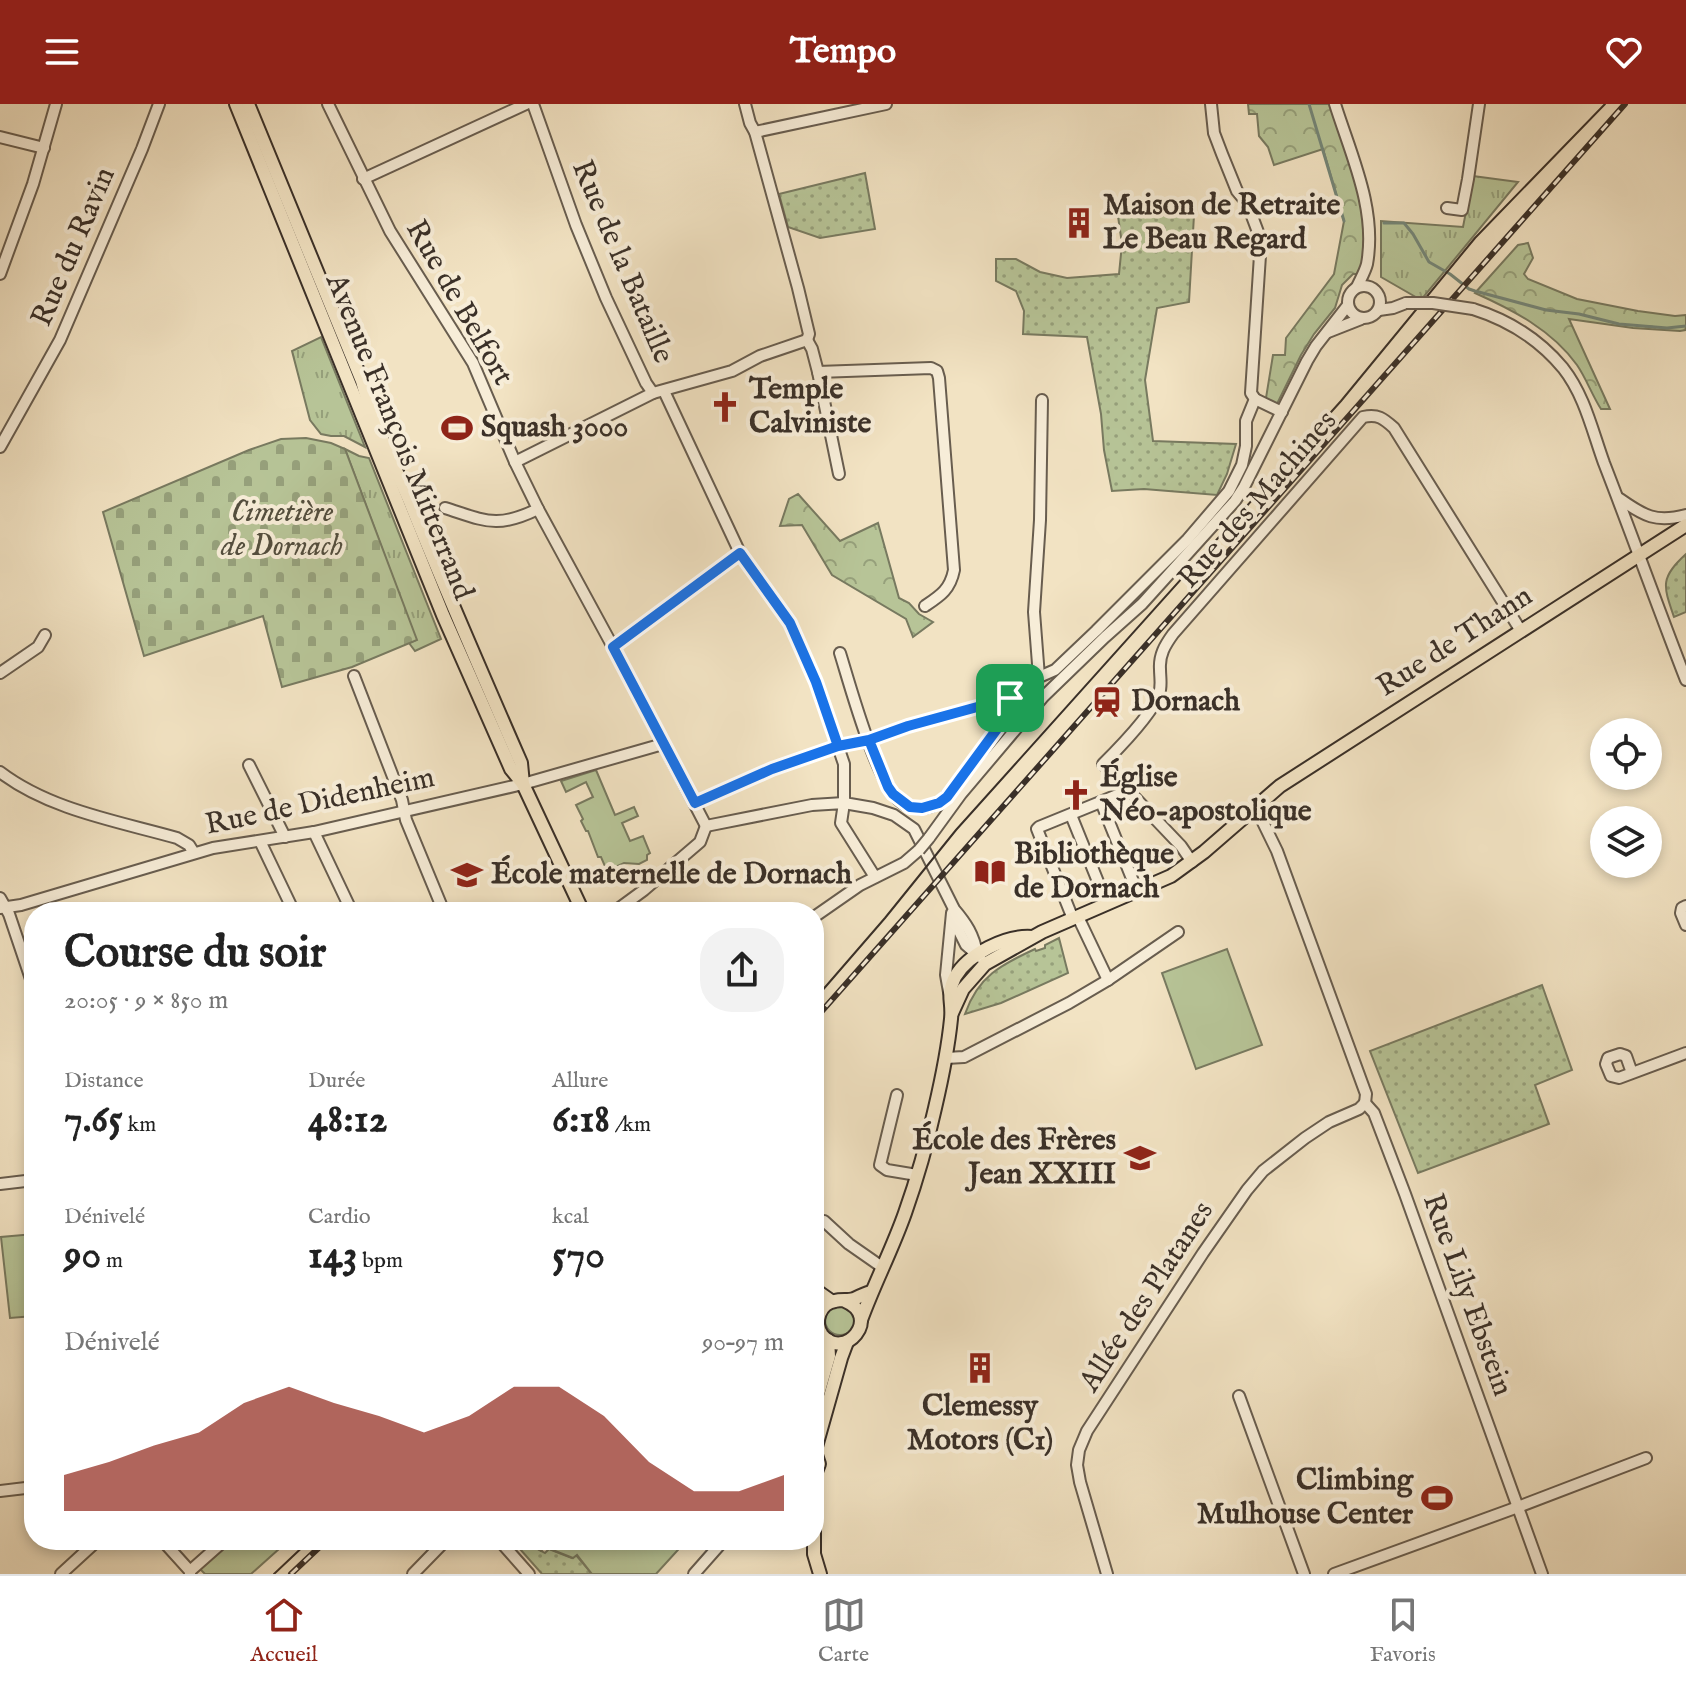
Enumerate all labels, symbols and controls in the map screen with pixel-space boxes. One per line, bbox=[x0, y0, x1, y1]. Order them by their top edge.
text: Tempo bbox=[790, 29, 896, 75]
icon: menu bbox=[40, 30, 84, 74]
icon: heart bbox=[1602, 30, 1646, 74]
street label: Rue de la Bataille bbox=[562, 155, 682, 369]
street label: Rue du Ravin bbox=[23, 162, 125, 332]
place label: Maison de Retraite Le Beau Regard bbox=[1103, 187, 1341, 259]
building icon: Maison de Retraite Le Beau Regard bbox=[1062, 206, 1096, 240]
street label: Rue de Belfort bbox=[396, 213, 522, 393]
street label: Avenue François Mitterrand bbox=[316, 267, 482, 607]
place label: Temple Calviniste bbox=[748, 371, 871, 443]
church icon: Temple Calviniste bbox=[708, 390, 742, 424]
street label: Rue des Machines bbox=[1170, 403, 1346, 597]
place label: Squash 3000 bbox=[481, 409, 628, 447]
sports icon: Squash 3000 bbox=[440, 411, 474, 445]
park label: Cimetière de Dornach bbox=[220, 494, 343, 566]
street label: Rue de Thann bbox=[1370, 578, 1540, 706]
pin bbox=[976, 664, 1044, 732]
icon: arrive bbox=[988, 676, 1032, 720]
place label: Dornach bbox=[1131, 683, 1241, 721]
station icon: Dornach bbox=[1090, 685, 1124, 719]
map controls bbox=[1590, 718, 1662, 878]
button: locate bbox=[1590, 718, 1662, 790]
place label: Église Néo-apostolique bbox=[1099, 757, 1312, 831]
street label: Rue de Didenheim bbox=[202, 759, 438, 845]
church icon: Église Néo-apostolique bbox=[1059, 778, 1093, 812]
button: layers bbox=[1590, 806, 1662, 878]
place label: Bibliothèque de Dornach bbox=[1014, 836, 1174, 908]
place label: École maternelle de Dornach bbox=[491, 854, 853, 894]
library icon: Bibliothèque de Dornach bbox=[973, 855, 1007, 889]
school or university icon: École maternelle de Dornach bbox=[450, 858, 484, 892]
text: Course du soir bbox=[64, 926, 326, 982]
button: share bbox=[700, 928, 784, 1012]
text: 20:05 · 9 × 850 m bbox=[64, 984, 228, 1017]
text: Distance bbox=[64, 1067, 144, 1095]
text: Durée bbox=[308, 1067, 365, 1095]
text: Allure bbox=[552, 1067, 608, 1095]
text: 7.65 bbox=[64, 1095, 123, 1146]
text: 48:12 bbox=[308, 1095, 388, 1146]
text: 6:18 bbox=[552, 1095, 610, 1146]
text: km bbox=[123, 1111, 156, 1139]
text: /km bbox=[610, 1111, 651, 1139]
place label: École des Frères Jean XXIII bbox=[912, 1120, 1116, 1194]
school or university icon: École des Frères Jean XXIII bbox=[1123, 1141, 1157, 1175]
street label: Rue Lily Ebstein bbox=[1413, 1189, 1521, 1401]
street label: Allée des Platanes bbox=[1071, 1195, 1223, 1400]
text: Dénivelé bbox=[64, 1203, 145, 1231]
text: Cardio bbox=[308, 1203, 371, 1231]
text: kcal bbox=[552, 1203, 589, 1231]
text: 90 bbox=[64, 1231, 101, 1282]
text: 143 bbox=[308, 1231, 357, 1282]
text: 570 bbox=[552, 1231, 605, 1282]
text: m bbox=[101, 1247, 123, 1275]
text: bpm bbox=[357, 1247, 403, 1275]
text: Dénivelé bbox=[64, 1326, 160, 1359]
text: 90–97 m bbox=[702, 1326, 784, 1359]
building icon: Clemessy Motors (C1) bbox=[963, 1351, 997, 1385]
place label: Clemessy Motors (C1) bbox=[907, 1388, 1053, 1460]
place label: Climbing Mulhouse Center bbox=[1197, 1462, 1415, 1534]
sports icon: Climbing Mulhouse Center bbox=[1420, 1481, 1454, 1515]
tab: Accueil bbox=[250, 1593, 317, 1669]
tab: Carte bbox=[818, 1593, 869, 1669]
tab: Favoris bbox=[1370, 1593, 1436, 1669]

